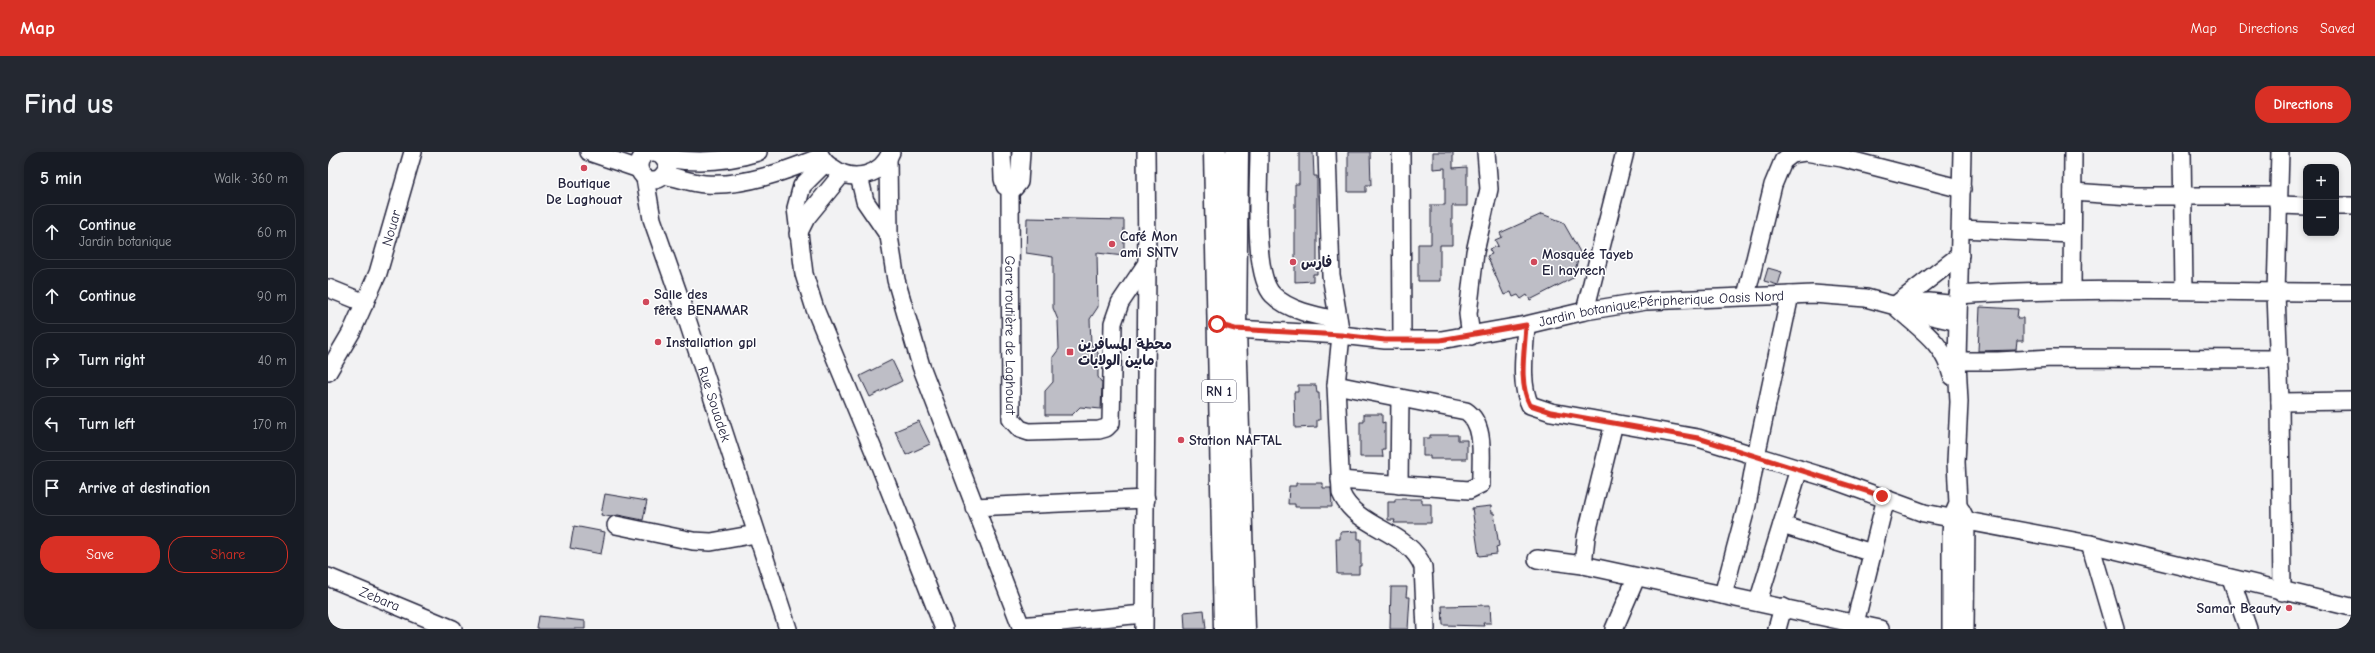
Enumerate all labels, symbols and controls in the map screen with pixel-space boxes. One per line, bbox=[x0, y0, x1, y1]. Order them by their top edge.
text: Map bbox=[20, 17, 55, 39]
text: Map bbox=[2190, 20, 2217, 37]
text: Directions bbox=[2239, 20, 2298, 37]
text: Saved bbox=[2320, 20, 2355, 37]
button: Directions bbox=[2255, 86, 2351, 123]
text: Find us bbox=[24, 88, 113, 120]
marker: Boutique De Laghouat bbox=[579, 163, 589, 173]
map controls bbox=[2303, 164, 2339, 236]
button: + bbox=[2303, 164, 2339, 200]
text: 5 min bbox=[40, 169, 82, 188]
text: Walk · 360 m bbox=[214, 171, 288, 186]
place label: Boutique De Laghouat bbox=[546, 175, 622, 208]
button: − bbox=[2303, 200, 2339, 236]
street label: Nouar bbox=[378, 208, 405, 248]
text: Continue bbox=[79, 216, 136, 234]
icon: ahead bbox=[41, 221, 63, 243]
text: 60 m bbox=[257, 225, 287, 240]
place label: Café Mon ami SNTV bbox=[1120, 228, 1179, 261]
text: Jardin botanique bbox=[79, 234, 172, 249]
marker: Café Mon ami SNTV bbox=[1107, 239, 1117, 249]
place label: Mosquée Tayeb El hayrech bbox=[1542, 246, 1633, 279]
place label: فارس bbox=[1301, 254, 1332, 271]
street label: Gare routière de Laghouat bbox=[1001, 255, 1019, 416]
marker: فارس bbox=[1288, 257, 1298, 267]
marker: Mosquée Tayeb El hayrech bbox=[1529, 257, 1539, 267]
icon: ahead bbox=[41, 285, 63, 307]
place label: Salle des fêtes BENAMAR bbox=[653, 286, 748, 319]
text: Continue bbox=[79, 287, 136, 305]
street label: Jardin botanique;Péripherique Oasis Nord bbox=[1537, 287, 1784, 331]
text: 90 m bbox=[257, 289, 287, 304]
marker: Salle des fêtes BENAMAR bbox=[641, 297, 651, 307]
route start bbox=[1208, 315, 1226, 333]
place label: Installation gpl bbox=[666, 334, 756, 351]
place label: محطة المسافرين مابين الولايات bbox=[1078, 336, 1172, 370]
marker: Installation gpl bbox=[653, 337, 663, 347]
marker: محطة المسافرين مابين الولايات bbox=[1065, 347, 1075, 357]
icon: right bbox=[41, 349, 63, 371]
text: Turn right bbox=[79, 351, 145, 369]
text: 40 m bbox=[258, 353, 287, 368]
street label: Rue Souadek bbox=[694, 365, 734, 444]
road number: RN 1 bbox=[1202, 380, 1236, 402]
icon: left bbox=[41, 413, 63, 435]
text: Turn left bbox=[79, 415, 135, 433]
text: 170 m bbox=[253, 417, 287, 432]
place label: Station NAFTAL bbox=[1189, 432, 1282, 449]
marker: Station NAFTAL bbox=[1176, 435, 1186, 445]
icon: arrive bbox=[41, 477, 63, 499]
text: Arrive at destination bbox=[79, 479, 210, 497]
route end bbox=[1873, 487, 1891, 505]
button: Save bbox=[40, 536, 160, 573]
button: Share bbox=[168, 536, 288, 573]
street label: Zebara bbox=[357, 583, 402, 615]
place label: Samar Beauty bbox=[2197, 600, 2282, 617]
marker: Samar Beauty bbox=[2284, 603, 2294, 613]

